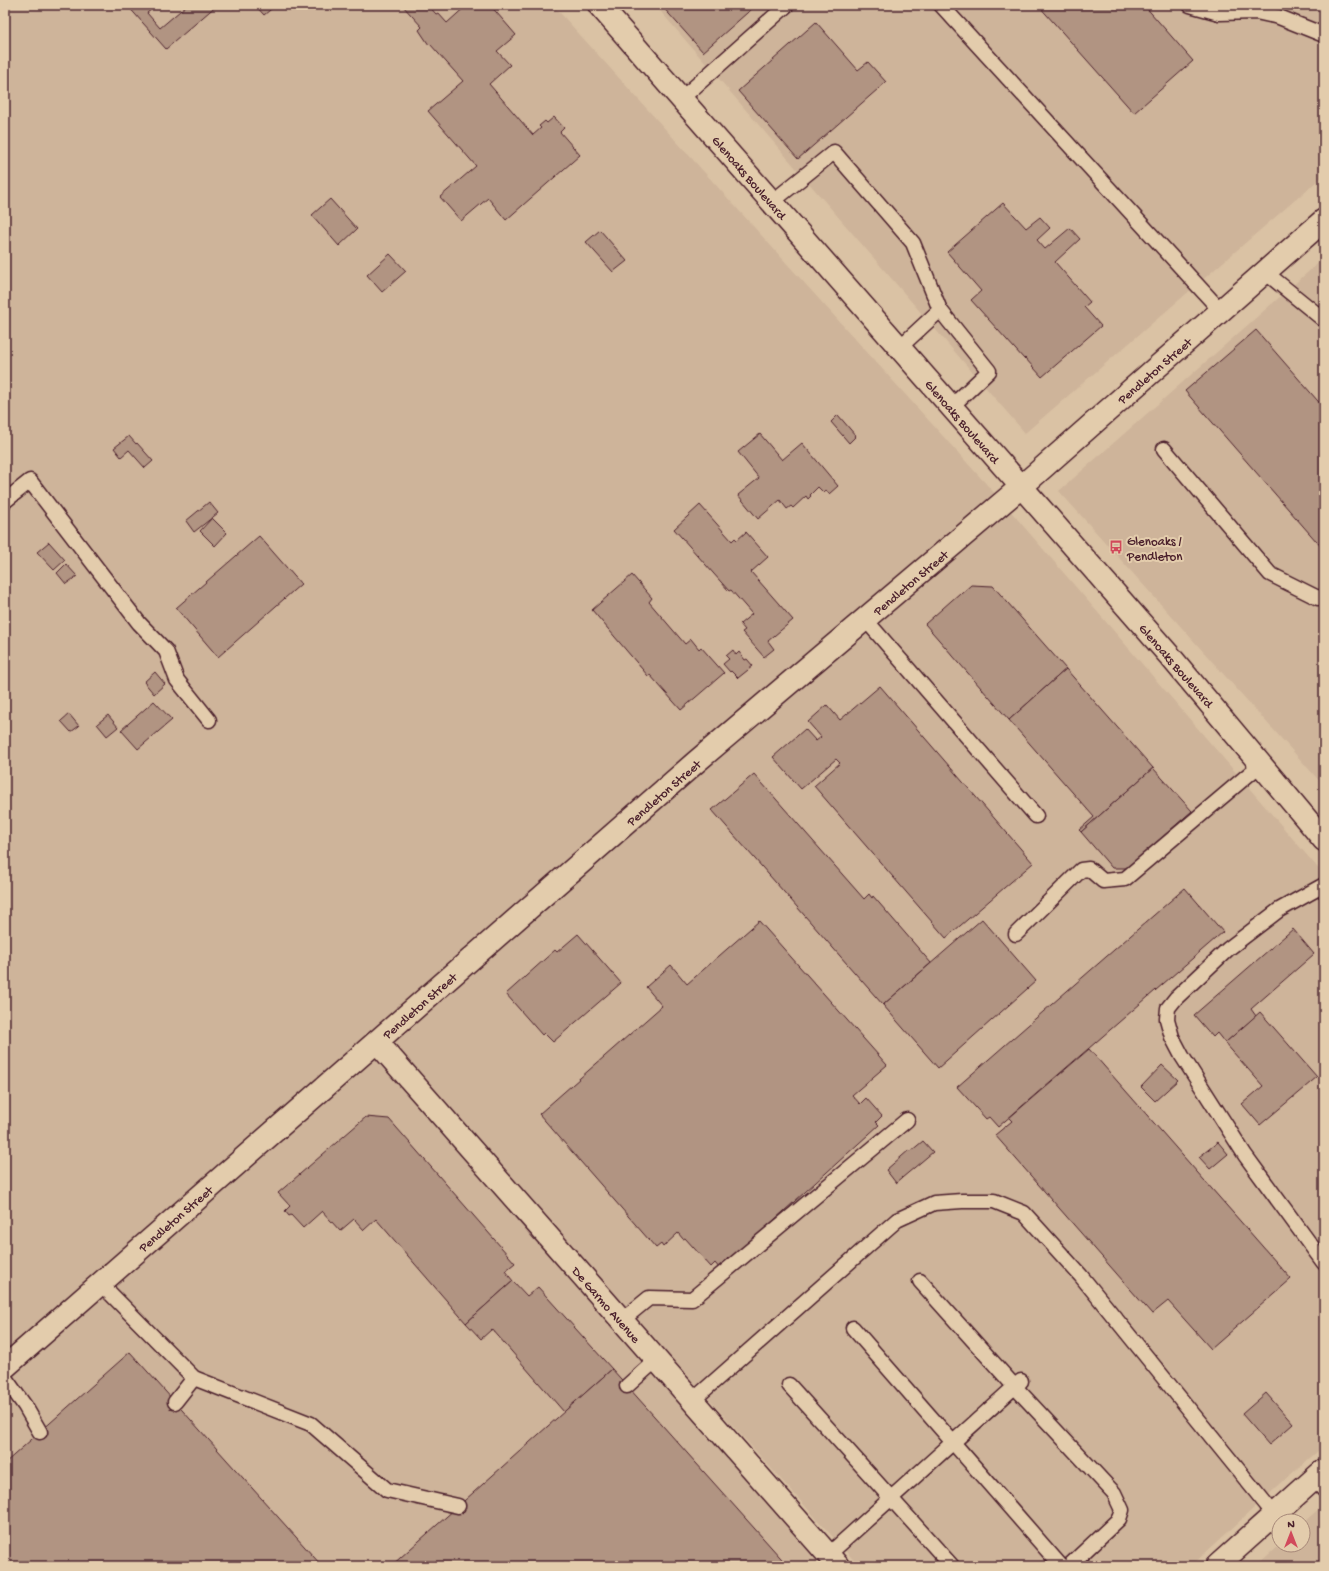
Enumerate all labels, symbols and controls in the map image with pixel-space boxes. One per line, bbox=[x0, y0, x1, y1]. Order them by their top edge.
street label: Glenoaks Boulevard bbox=[708, 134, 789, 225]
street label: Pendleton Street bbox=[1115, 335, 1197, 409]
street label: Glenoaks Boulevard bbox=[921, 378, 1002, 469]
place label: Glenoaks / Pendleton bbox=[1126, 535, 1183, 565]
bus stop icon: Glenoaks / Pendleton bbox=[1108, 539, 1124, 555]
street label: Pendleton Street bbox=[870, 547, 953, 620]
street label: Glenoaks Boulevard bbox=[1135, 622, 1216, 713]
street label: Pendleton Street bbox=[624, 757, 706, 831]
street label: Pendleton Street bbox=[380, 970, 462, 1044]
street label: Pendleton Street bbox=[136, 1183, 218, 1257]
street label: De Garmo Avenue bbox=[567, 1264, 643, 1347]
north arrow bbox=[1271, 1513, 1311, 1553]
text: N bbox=[1287, 1519, 1295, 1531]

